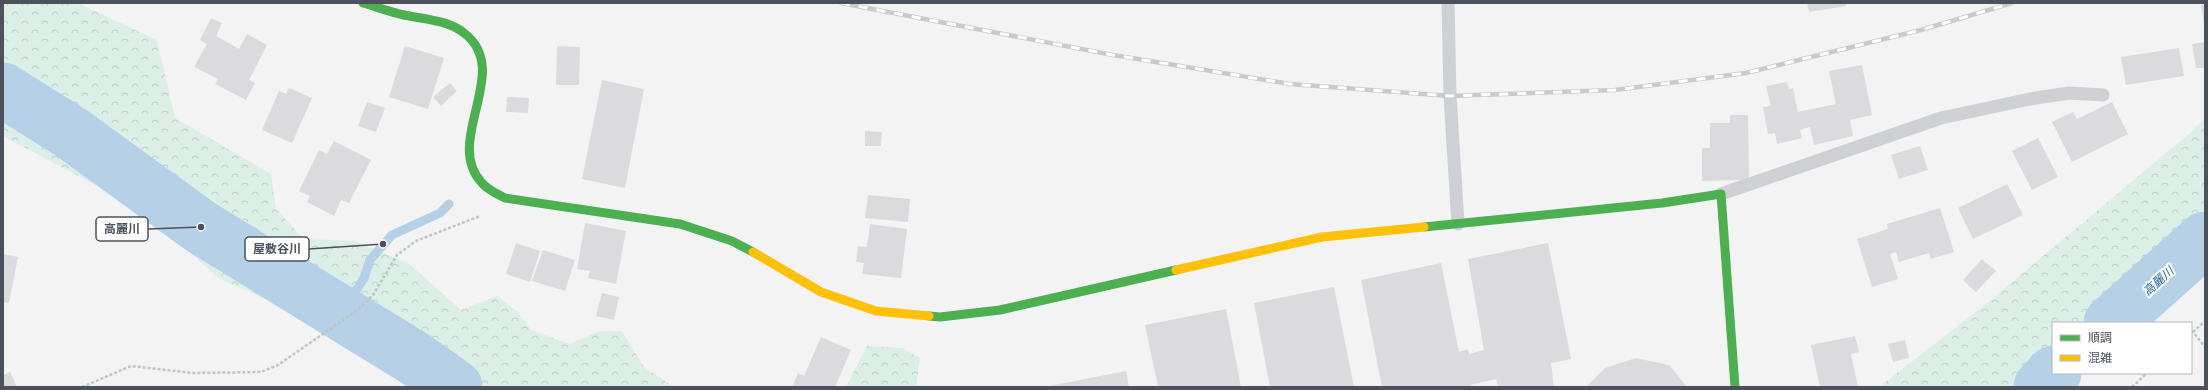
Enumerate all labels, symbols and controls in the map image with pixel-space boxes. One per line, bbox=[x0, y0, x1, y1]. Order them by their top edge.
callout: 高麗川 bbox=[96, 217, 148, 241]
text: 高麗川 bbox=[104, 221, 140, 236]
callout: 屋敷谷川 bbox=[245, 237, 309, 261]
text: 屋敷谷川 bbox=[253, 241, 301, 256]
water label: 高麗川 bbox=[2140, 262, 2178, 299]
legend bbox=[2052, 322, 2192, 374]
text: 順調 bbox=[2088, 330, 2112, 345]
text: 混雑 bbox=[2088, 350, 2112, 365]

